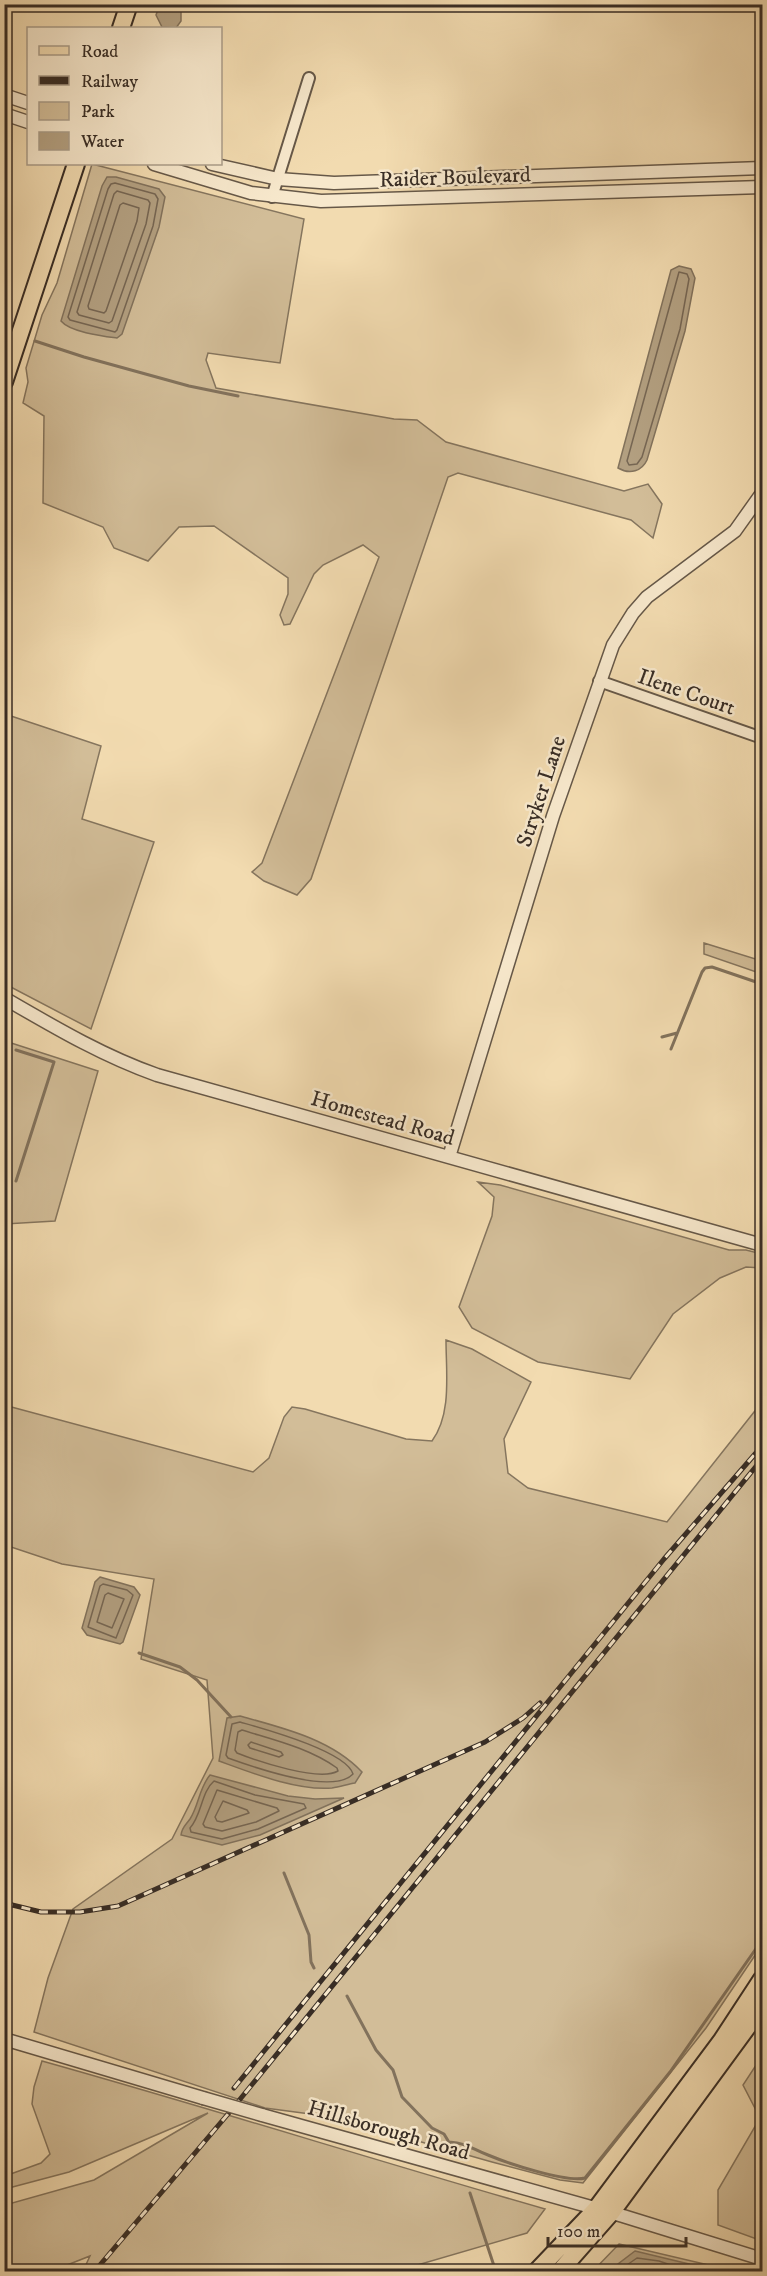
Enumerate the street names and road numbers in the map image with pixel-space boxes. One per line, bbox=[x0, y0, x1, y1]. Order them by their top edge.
street label: Raider Boulevard bbox=[379, 161, 531, 194]
street label: Ilene Court bbox=[634, 663, 739, 722]
street label: Stryker Lane bbox=[511, 732, 572, 850]
street label: Homestead Road bbox=[307, 1085, 458, 1152]
street label: Hillsborough Road bbox=[304, 2094, 473, 2167]

